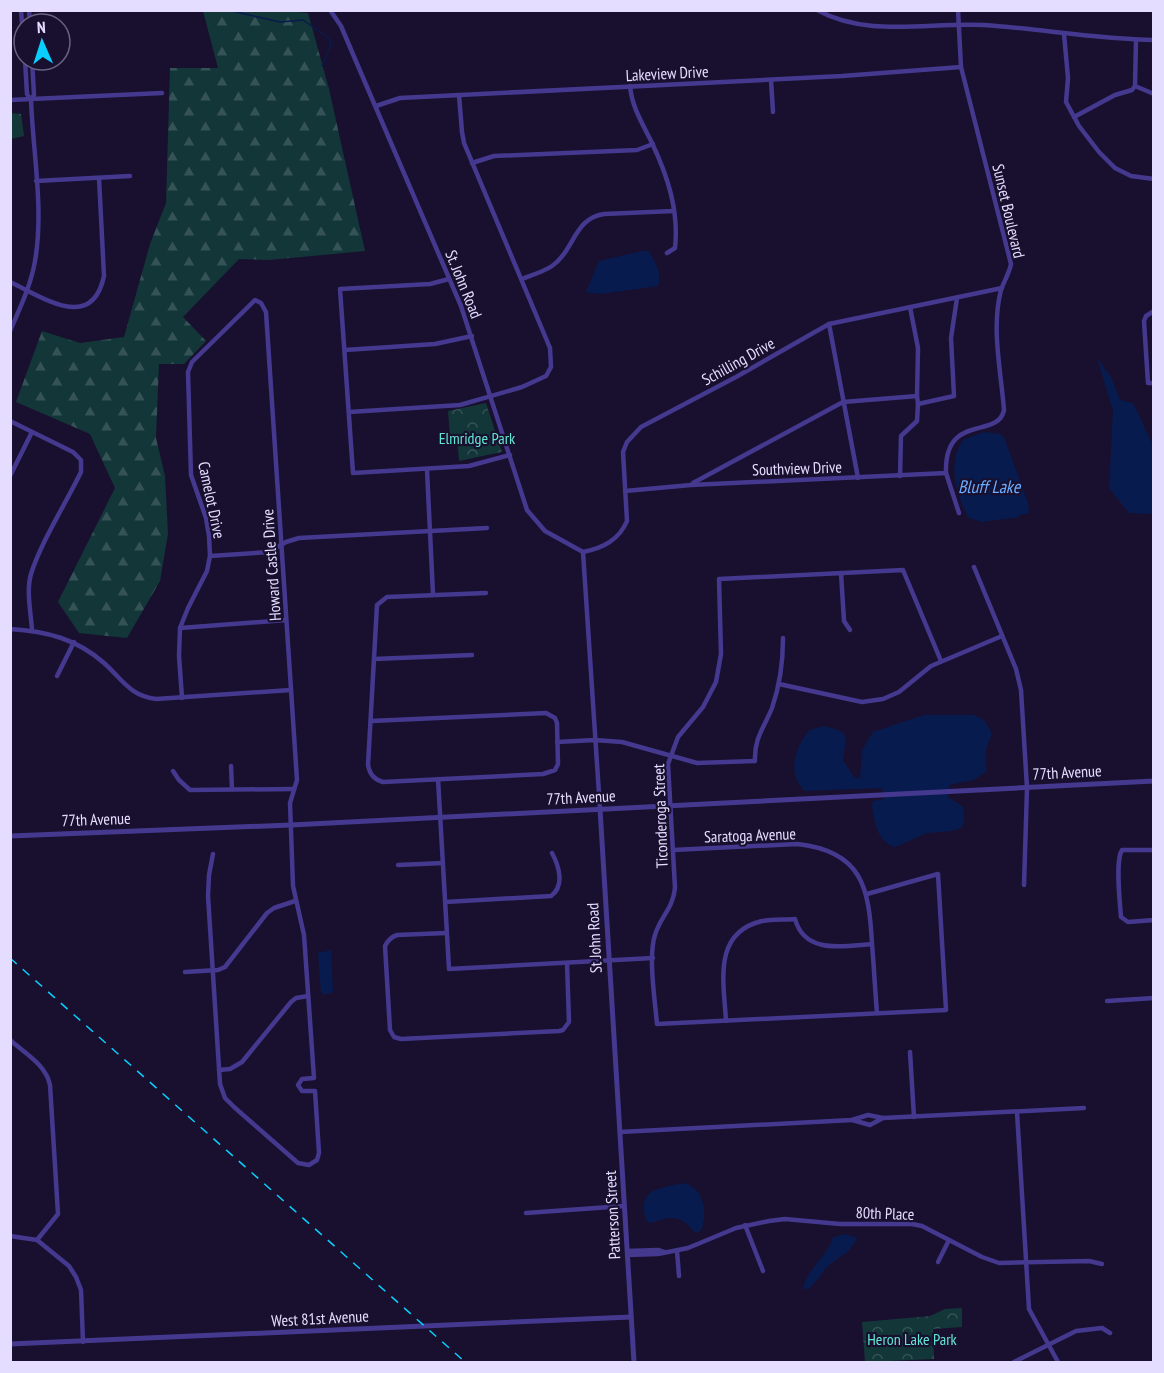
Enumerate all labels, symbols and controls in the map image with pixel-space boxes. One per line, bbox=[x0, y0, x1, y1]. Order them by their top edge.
north arrow bbox=[12, 12, 72, 72]
text: N bbox=[36, 17, 46, 37]
street label: Lakeview Drive bbox=[625, 61, 709, 85]
street label: Sunset Boulevard bbox=[988, 162, 1030, 260]
street label: St. John Road bbox=[441, 247, 487, 321]
street label: Schilling Drive bbox=[698, 333, 778, 389]
park label: Elmridge Park bbox=[439, 428, 516, 448]
street label: Southview Drive bbox=[752, 456, 842, 480]
street label: Camelot Drive bbox=[194, 460, 230, 540]
water label: Bluff Lake bbox=[958, 475, 1022, 498]
street label: Howard Castle Drive bbox=[257, 508, 285, 622]
street label: 77th Avenue bbox=[1032, 760, 1102, 784]
street label: Ticonderoga Street bbox=[648, 763, 672, 869]
street label: 77th Avenue bbox=[546, 785, 616, 809]
street label: 77th Avenue bbox=[61, 808, 131, 830]
street label: Saratoga Avenue bbox=[704, 823, 796, 847]
street label: St John Road bbox=[582, 902, 606, 974]
street label: Patterson Street bbox=[600, 1170, 624, 1260]
street label: 80th Place bbox=[855, 1202, 915, 1224]
street label: West 81st Avenue bbox=[271, 1305, 369, 1331]
park label: Heron Lake Park bbox=[867, 1329, 958, 1349]

